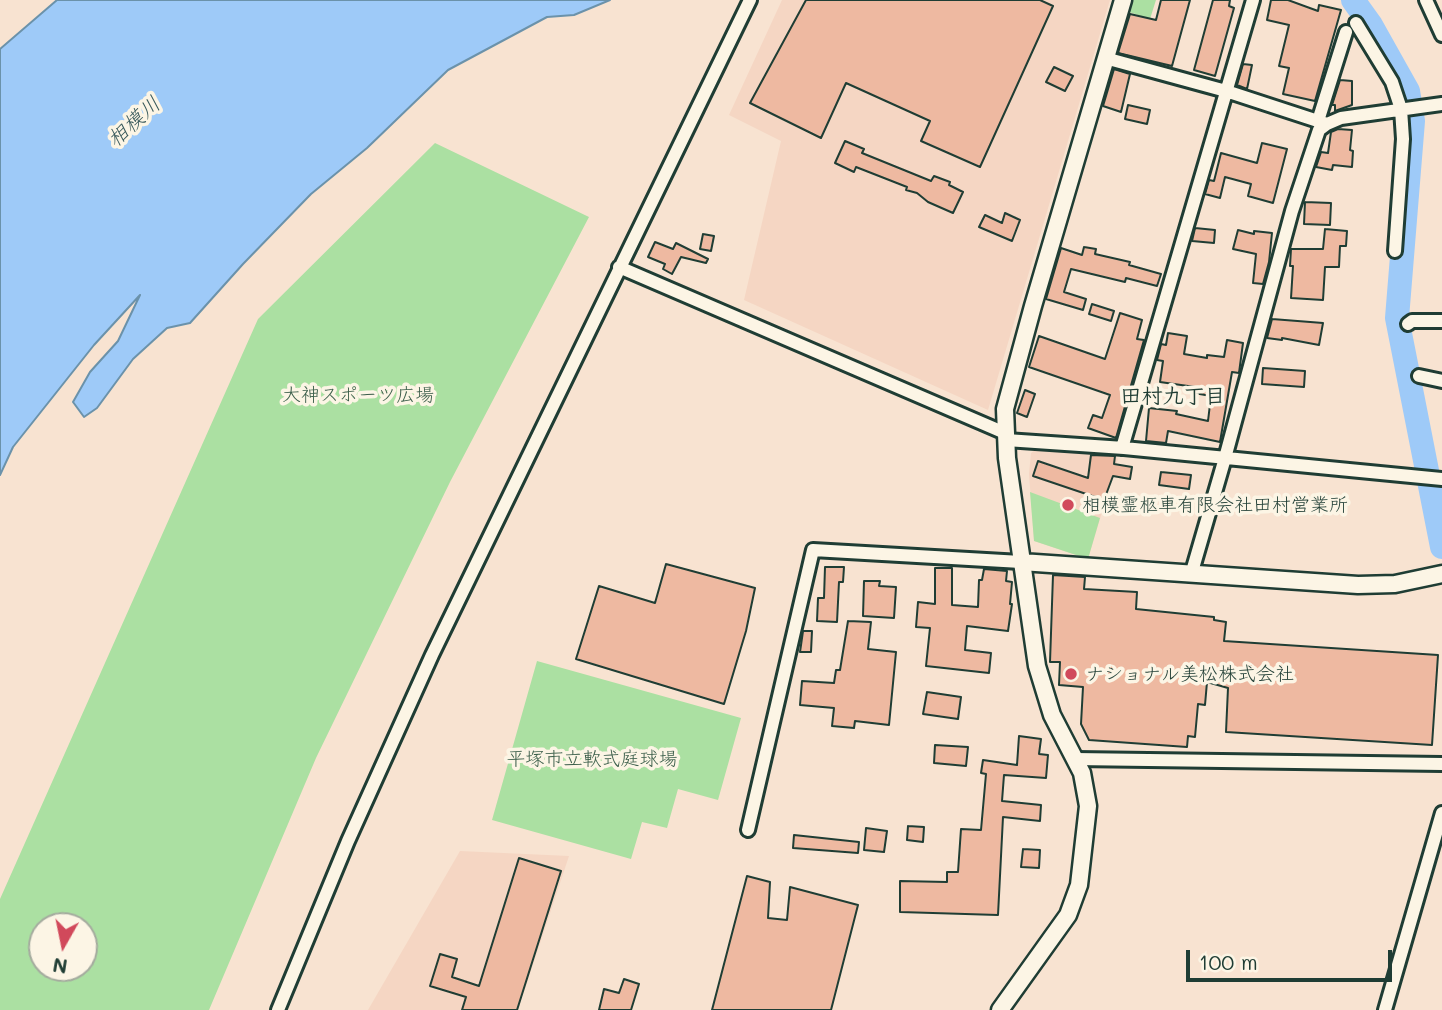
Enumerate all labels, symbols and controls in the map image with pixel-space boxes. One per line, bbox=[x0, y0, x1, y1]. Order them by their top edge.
water label: 相模川 bbox=[102, 92, 166, 152]
park label: 大神スポーツ広場 bbox=[282, 384, 434, 406]
district label: 田村九丁目 bbox=[1121, 384, 1225, 410]
place label: 相模霊柩車有限会社田村営業所 bbox=[1082, 494, 1348, 516]
marker: 相模霊柩車有限会社田村営業所 bbox=[1060, 497, 1076, 513]
place label: ナショナル美松株式会社 bbox=[1085, 663, 1294, 685]
marker: ナショナル美松株式会社 bbox=[1063, 666, 1079, 682]
park label: 平塚市立軟式庭球場 bbox=[507, 748, 677, 770]
north arrow bbox=[28, 912, 98, 982]
scale bar bbox=[1190, 936, 1396, 980]
text: 100 m bbox=[1199, 948, 1258, 975]
text: N bbox=[51, 953, 69, 980]

